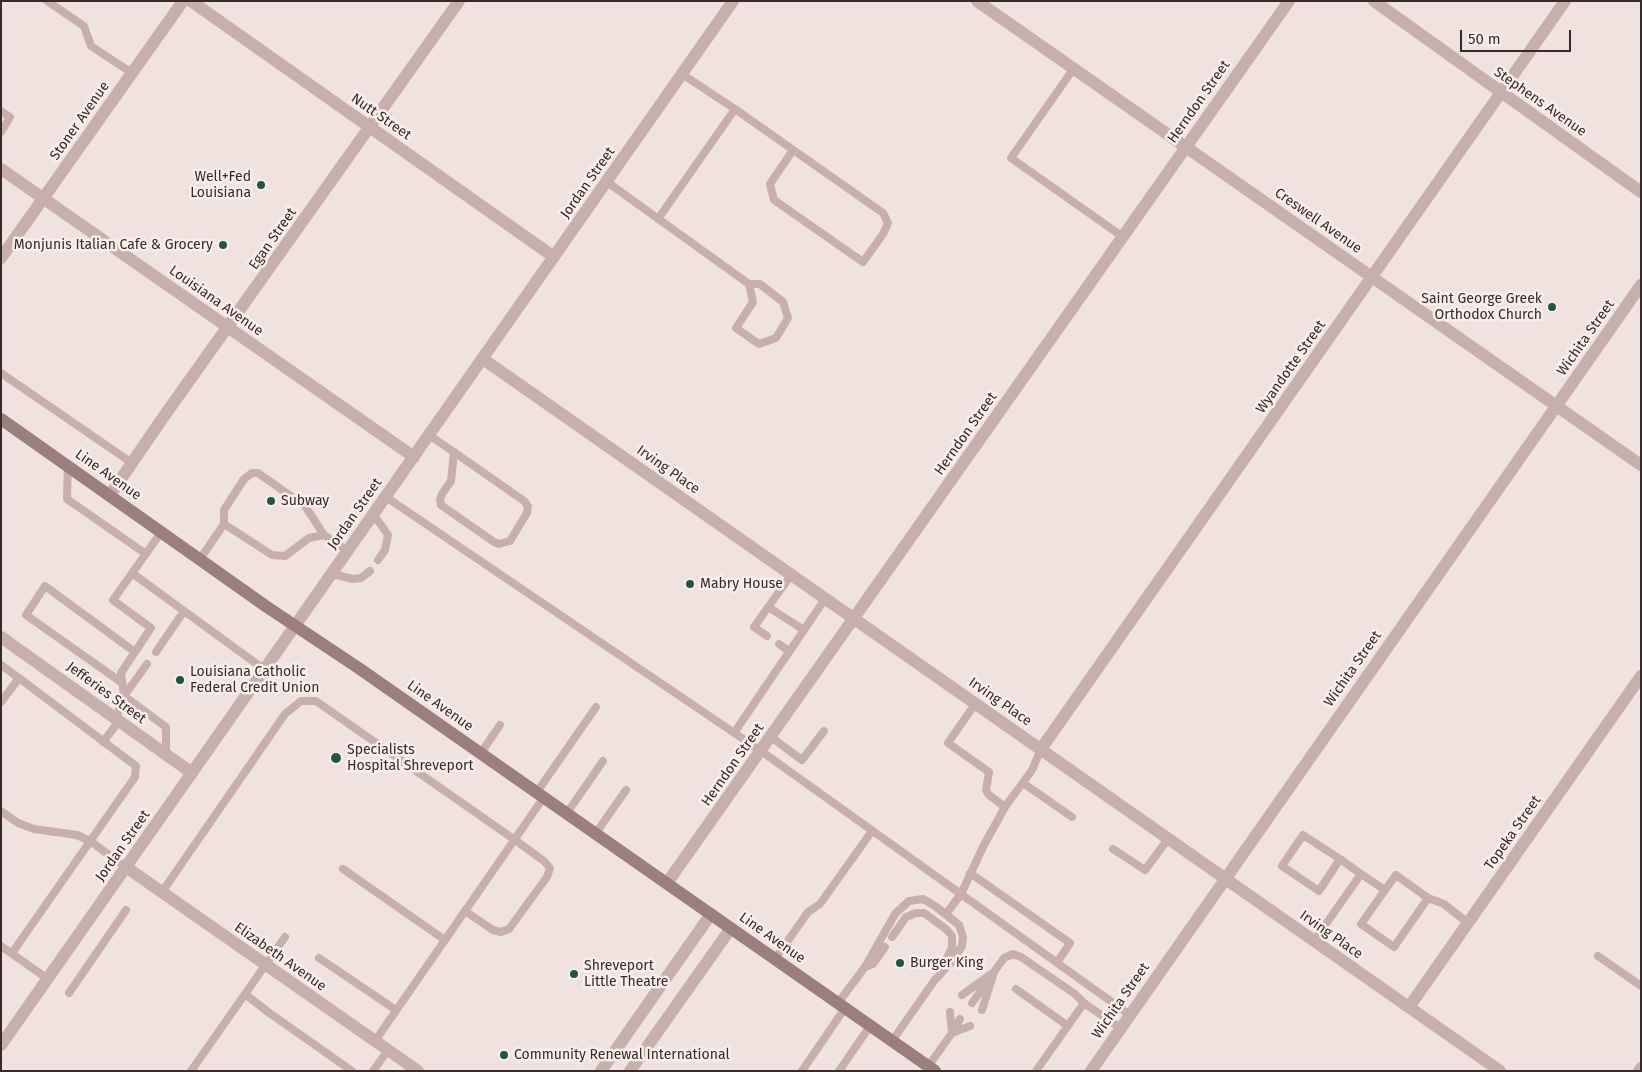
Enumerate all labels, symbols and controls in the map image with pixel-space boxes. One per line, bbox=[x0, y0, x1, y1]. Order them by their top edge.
scale bar bbox=[1462, 20, 1573, 52]
text: 50 m bbox=[1468, 30, 1501, 48]
street label: Herndon Street bbox=[1164, 57, 1234, 147]
street label: Stephens Avenue bbox=[1490, 64, 1590, 140]
street label: Stoner Avenue bbox=[47, 78, 113, 164]
street label: Nutt Street bbox=[348, 90, 414, 144]
street label: Jordan Street bbox=[557, 144, 619, 222]
place label: Well+Fed Louisiana bbox=[190, 169, 251, 202]
marker: Well+Fed Louisiana bbox=[255, 179, 267, 191]
street label: Creswell Avenue bbox=[1271, 185, 1365, 257]
street label: Egan Street bbox=[246, 205, 300, 273]
place label: Monjunis Italian Cafe & Grocery bbox=[14, 237, 213, 253]
marker: Monjunis Italian Cafe & Grocery bbox=[217, 239, 229, 251]
street label: Louisiana Avenue bbox=[166, 262, 266, 340]
place label: Saint George Greek Orthodox Church bbox=[1421, 291, 1542, 324]
street label: Wichita Street bbox=[1554, 297, 1618, 379]
marker: Saint George Greek Orthodox Church bbox=[1546, 301, 1558, 313]
street label: Wyandotte Street bbox=[1253, 317, 1329, 417]
street label: Herndon Street bbox=[931, 389, 1001, 479]
street label: Irving Place bbox=[633, 442, 703, 498]
street label: Line Avenue bbox=[72, 446, 144, 504]
street label: Jordan Street bbox=[324, 475, 386, 553]
place label: Subway bbox=[281, 493, 329, 509]
marker: Subway bbox=[265, 495, 277, 507]
place label: Mabry House bbox=[700, 576, 783, 592]
marker: Mabry House bbox=[684, 578, 696, 590]
street label: Wichita Street bbox=[1321, 628, 1385, 710]
street label: Jefferies Street bbox=[63, 659, 149, 727]
place label: Louisiana Catholic Federal Credit Union bbox=[190, 664, 319, 696]
marker: Louisiana Catholic Federal Credit Union bbox=[174, 674, 186, 686]
street label: Irving Place bbox=[965, 674, 1035, 730]
street label: Line Avenue bbox=[404, 677, 476, 735]
street label: Herndon Street bbox=[698, 720, 768, 810]
place label: Specialists Hospital Shreveport bbox=[347, 742, 474, 774]
marker: Specialists Hospital Shreveport bbox=[329, 751, 343, 765]
street label: Topeka Street bbox=[1481, 793, 1545, 873]
street label: Jordan Street bbox=[92, 807, 154, 885]
street label: Irving Place bbox=[1296, 907, 1366, 963]
street label: Line Avenue bbox=[736, 909, 808, 967]
street label: Elizabeth Avenue bbox=[231, 919, 329, 995]
place label: Burger King bbox=[910, 955, 983, 971]
marker: Burger King bbox=[894, 957, 906, 969]
place label: Shreveport Little Theatre bbox=[584, 958, 668, 990]
street label: Wichita Street bbox=[1089, 960, 1153, 1042]
marker: Shreveport Little Theatre bbox=[568, 968, 580, 980]
place label: Community Renewal International bbox=[514, 1047, 729, 1063]
marker: Community Renewal International bbox=[498, 1049, 510, 1061]

